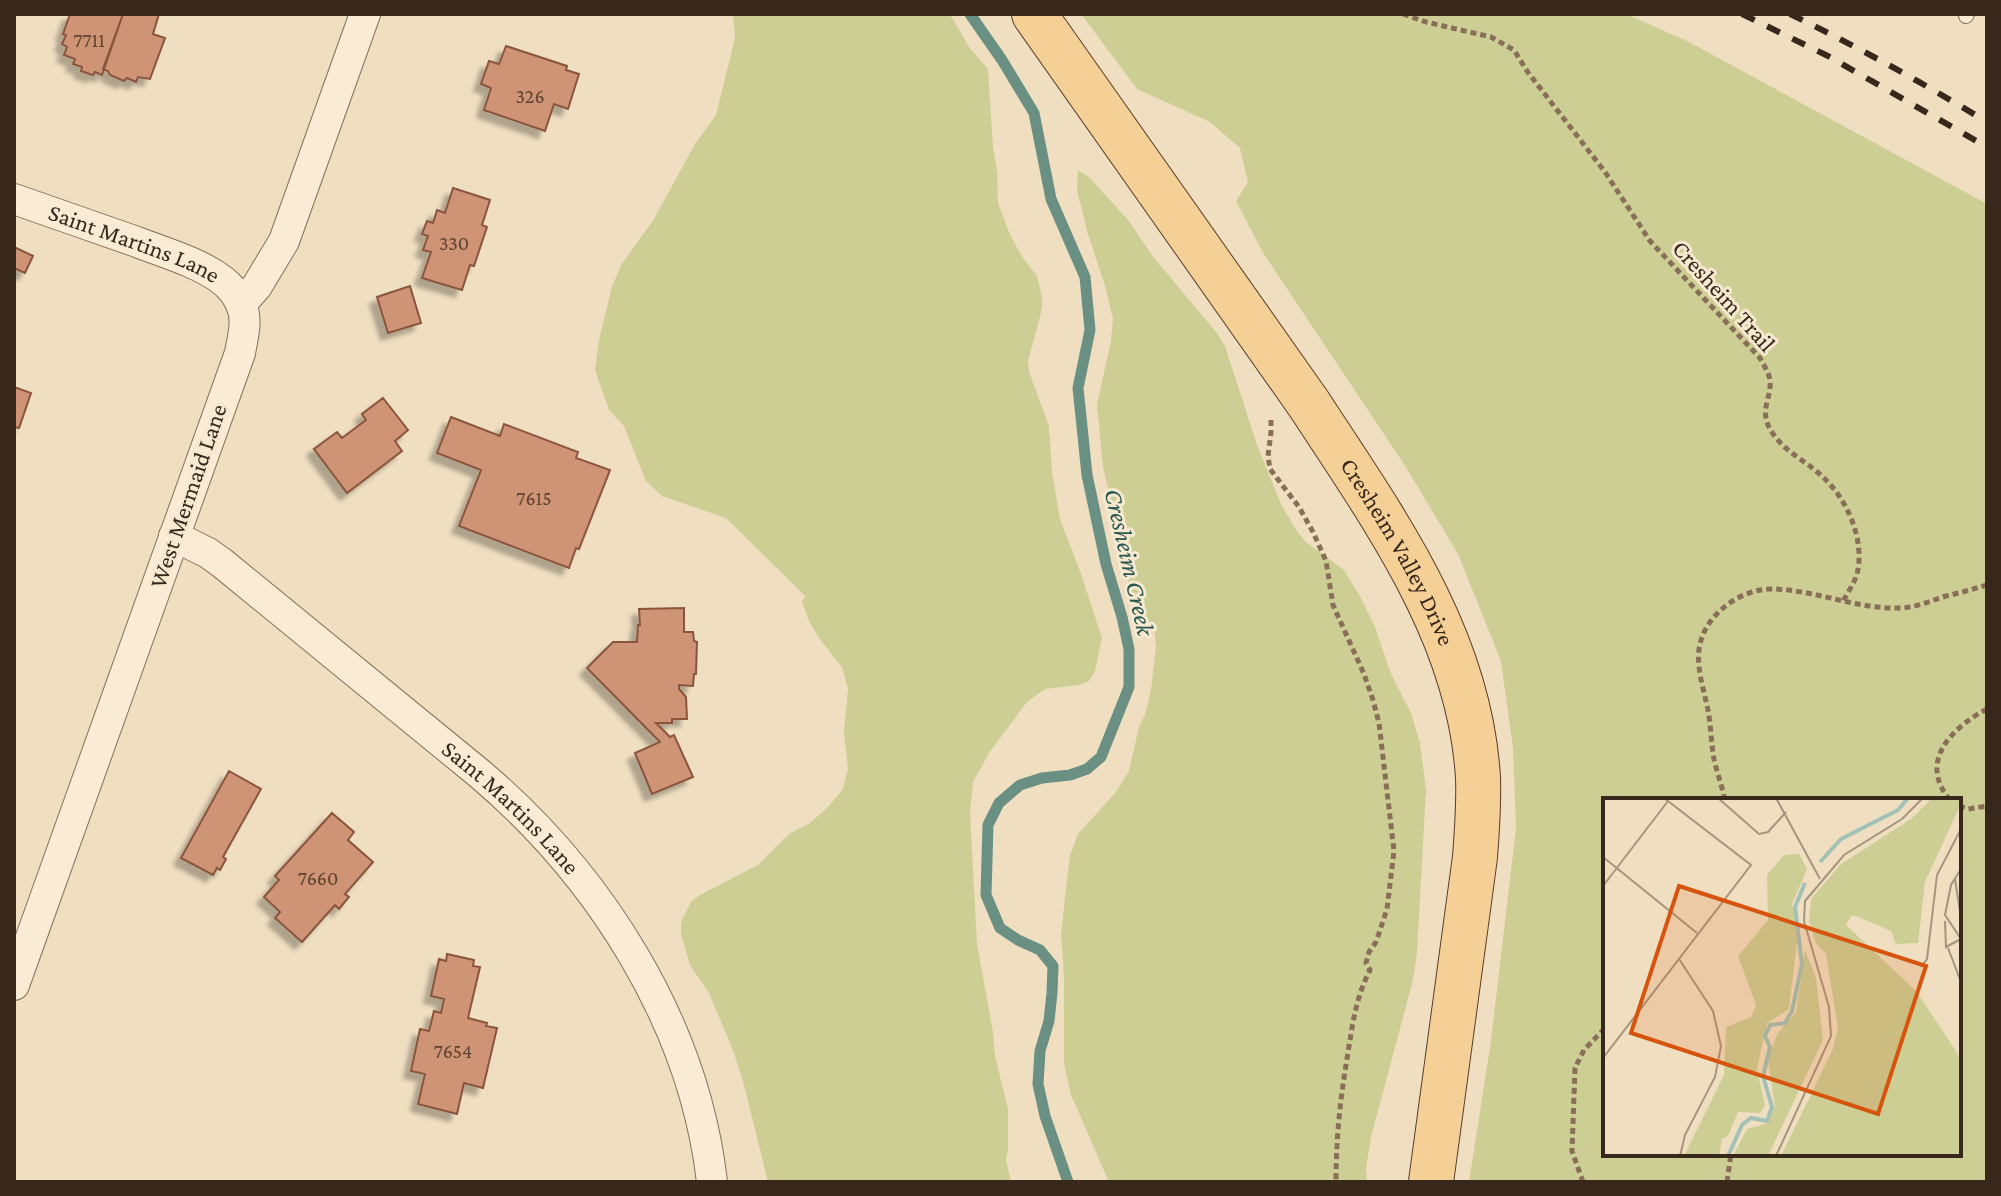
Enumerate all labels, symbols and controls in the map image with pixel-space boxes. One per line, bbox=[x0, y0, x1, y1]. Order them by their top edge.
house number: 7711 bbox=[73, 29, 105, 51]
house number: 326 bbox=[515, 85, 545, 107]
street label: Saint Martins Lane bbox=[45, 198, 225, 288]
house number: 330 bbox=[439, 232, 469, 254]
street label: Cresheim Trail bbox=[1667, 234, 1781, 357]
street label: West Mermaid Lane bbox=[143, 400, 232, 591]
street label: Cresheim Valley Drive bbox=[1335, 453, 1461, 649]
water label: Cresheim Creek bbox=[1099, 486, 1161, 640]
house number: 7615 bbox=[516, 487, 552, 509]
street label: Saint Martins Lane bbox=[437, 735, 586, 879]
inset map bbox=[1603, 798, 1961, 1156]
house number: 7660 bbox=[298, 867, 338, 889]
house number: 7654 bbox=[434, 1040, 472, 1062]

